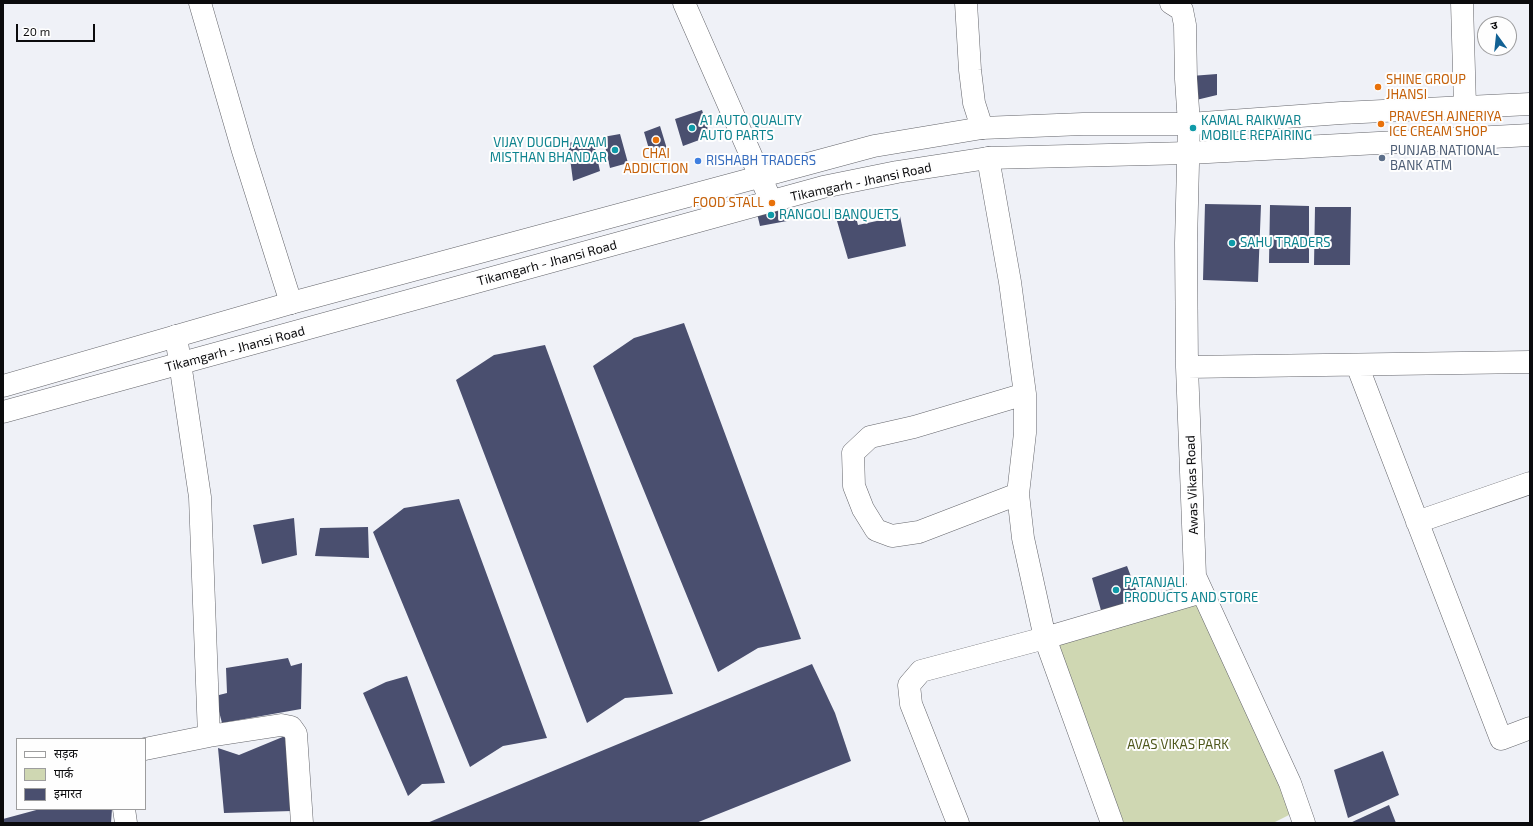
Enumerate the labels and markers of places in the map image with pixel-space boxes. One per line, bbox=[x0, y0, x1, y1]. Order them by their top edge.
place label: SHINE GROUP JHANSI bbox=[1386, 72, 1466, 103]
marker: SHINE GROUP JHANSI bbox=[1373, 82, 1383, 92]
place label: PRAVESH AJNERIYA ICE CREAM SHOP bbox=[1389, 109, 1502, 140]
place label: A1 AUTO QUALITY AUTO PARTS bbox=[700, 113, 802, 144]
place label: KAMAL RAIKWAR MOBILE REPAIRING bbox=[1201, 113, 1312, 144]
marker: PRAVESH AJNERIYA ICE CREAM SHOP bbox=[1376, 119, 1386, 129]
marker: A1 AUTO QUALITY AUTO PARTS bbox=[687, 123, 697, 133]
marker: KAMAL RAIKWAR MOBILE REPAIRING bbox=[1188, 123, 1198, 133]
place label: VIJAY DUGDH AVAM MISTHAN BHANDAR bbox=[490, 135, 607, 166]
marker: CHAI ADDICTION bbox=[651, 135, 661, 145]
place label: PUNJAB NATIONAL BANK ATM bbox=[1390, 143, 1499, 174]
marker: VIJAY DUGDH AVAM MISTHAN BHANDAR bbox=[610, 145, 620, 155]
place label: CHAI ADDICTION bbox=[624, 146, 688, 177]
place label: RISHABH TRADERS bbox=[706, 153, 816, 169]
marker: PUNJAB NATIONAL BANK ATM bbox=[1377, 153, 1387, 163]
marker: RISHABH TRADERS bbox=[693, 156, 703, 166]
place label: FOOD STALL bbox=[693, 195, 764, 211]
marker: FOOD STALL bbox=[767, 198, 777, 208]
place label: RANGOLI BANQUETS bbox=[779, 207, 899, 223]
marker: RANGOLI BANQUETS bbox=[766, 210, 776, 220]
place label: SAHU TRADERS bbox=[1240, 235, 1331, 251]
marker: SAHU TRADERS bbox=[1227, 238, 1237, 248]
place label: PATANJALI PRODUCTS AND STORE bbox=[1124, 575, 1258, 606]
marker: PATANJALI PRODUCTS AND STORE bbox=[1111, 585, 1121, 595]

